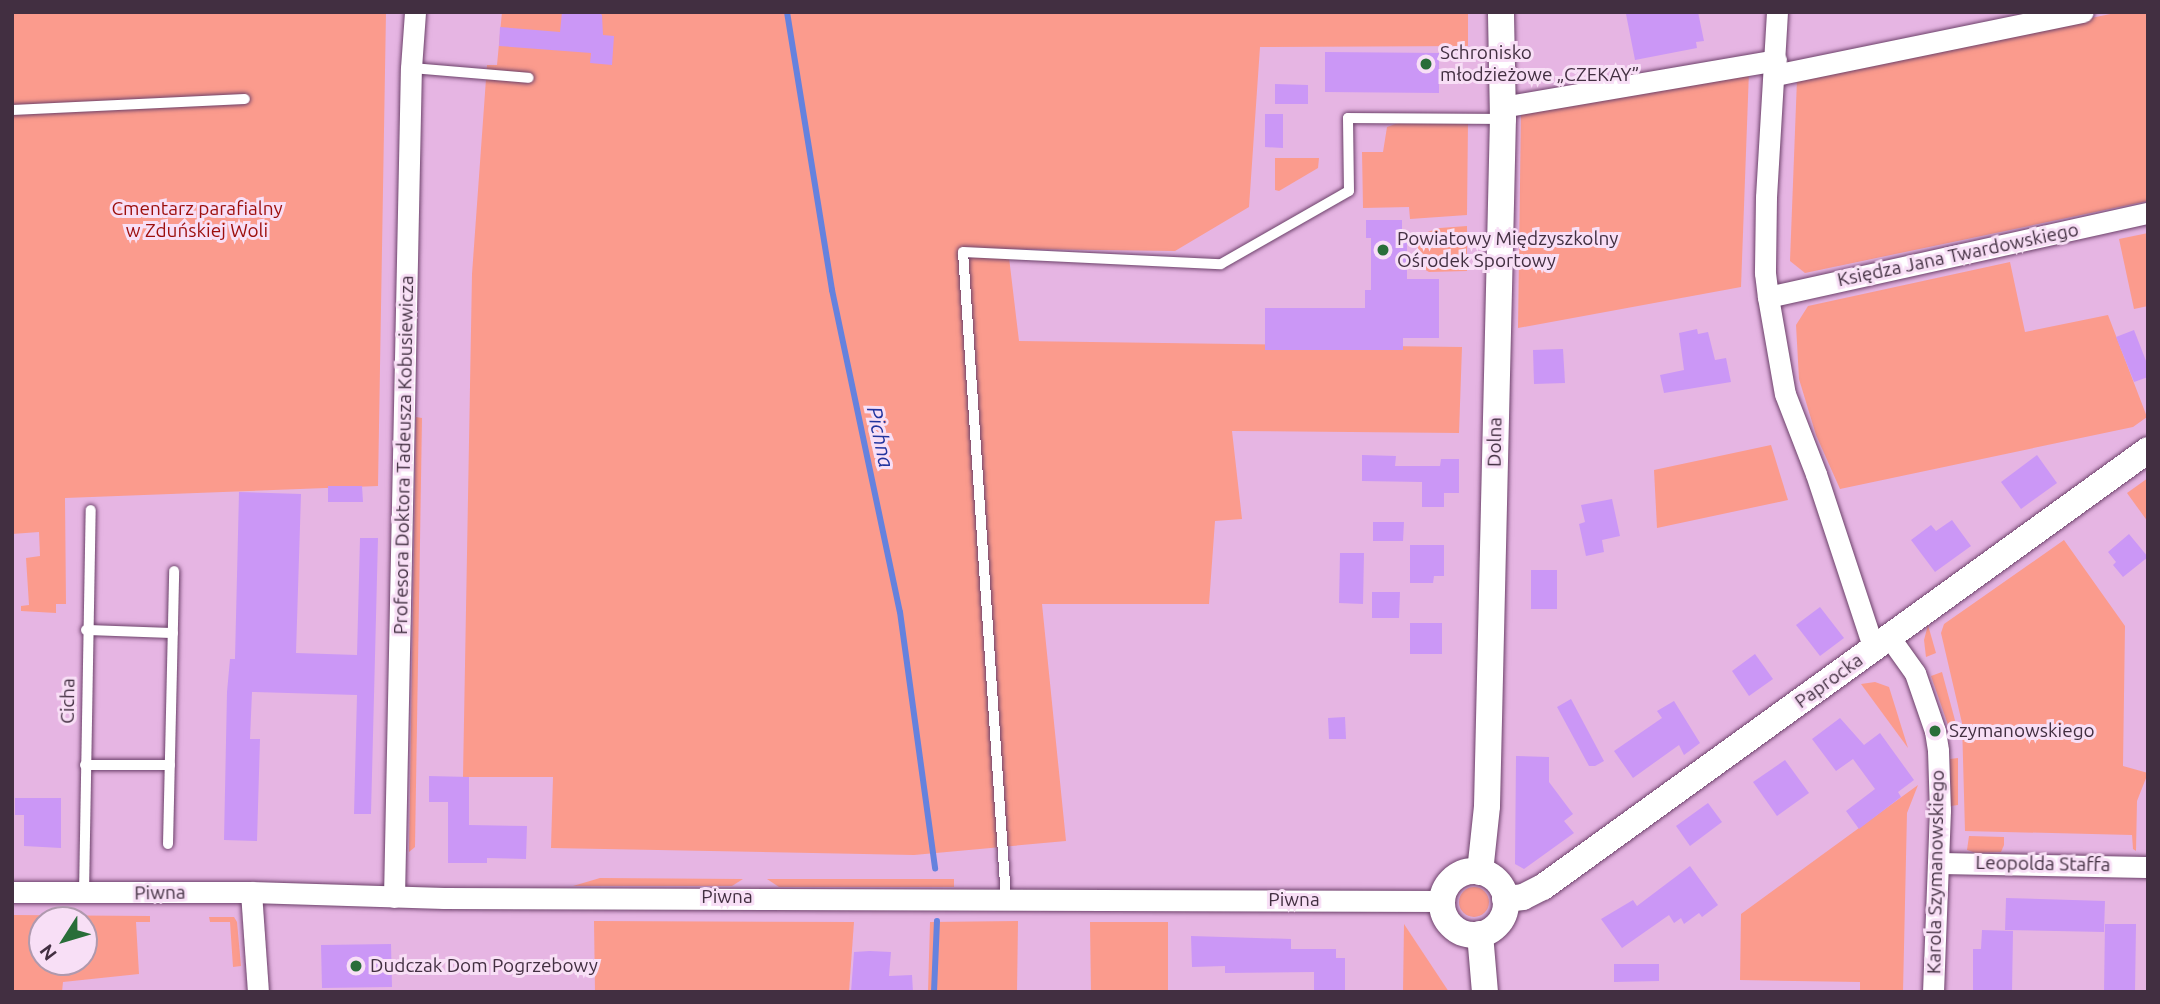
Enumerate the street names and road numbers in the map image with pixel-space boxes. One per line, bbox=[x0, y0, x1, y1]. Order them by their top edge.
street label: Księdza Jana Twardowskiego bbox=[1835, 218, 2081, 292]
street label: Profesora Doktora Tadeusza Kobusiewicza bbox=[389, 275, 419, 635]
street label: Dolna bbox=[1483, 417, 1507, 467]
street label: Paprocka bbox=[1791, 649, 1867, 713]
street label: Cicha bbox=[56, 678, 80, 724]
street label: Karola Szymanowskiego bbox=[1923, 770, 1949, 974]
street label: Leopolda Staffa bbox=[1975, 851, 2111, 877]
street label: Piwna bbox=[134, 881, 186, 905]
street label: Piwna bbox=[701, 886, 753, 908]
street label: Piwna bbox=[1268, 889, 1320, 911]

